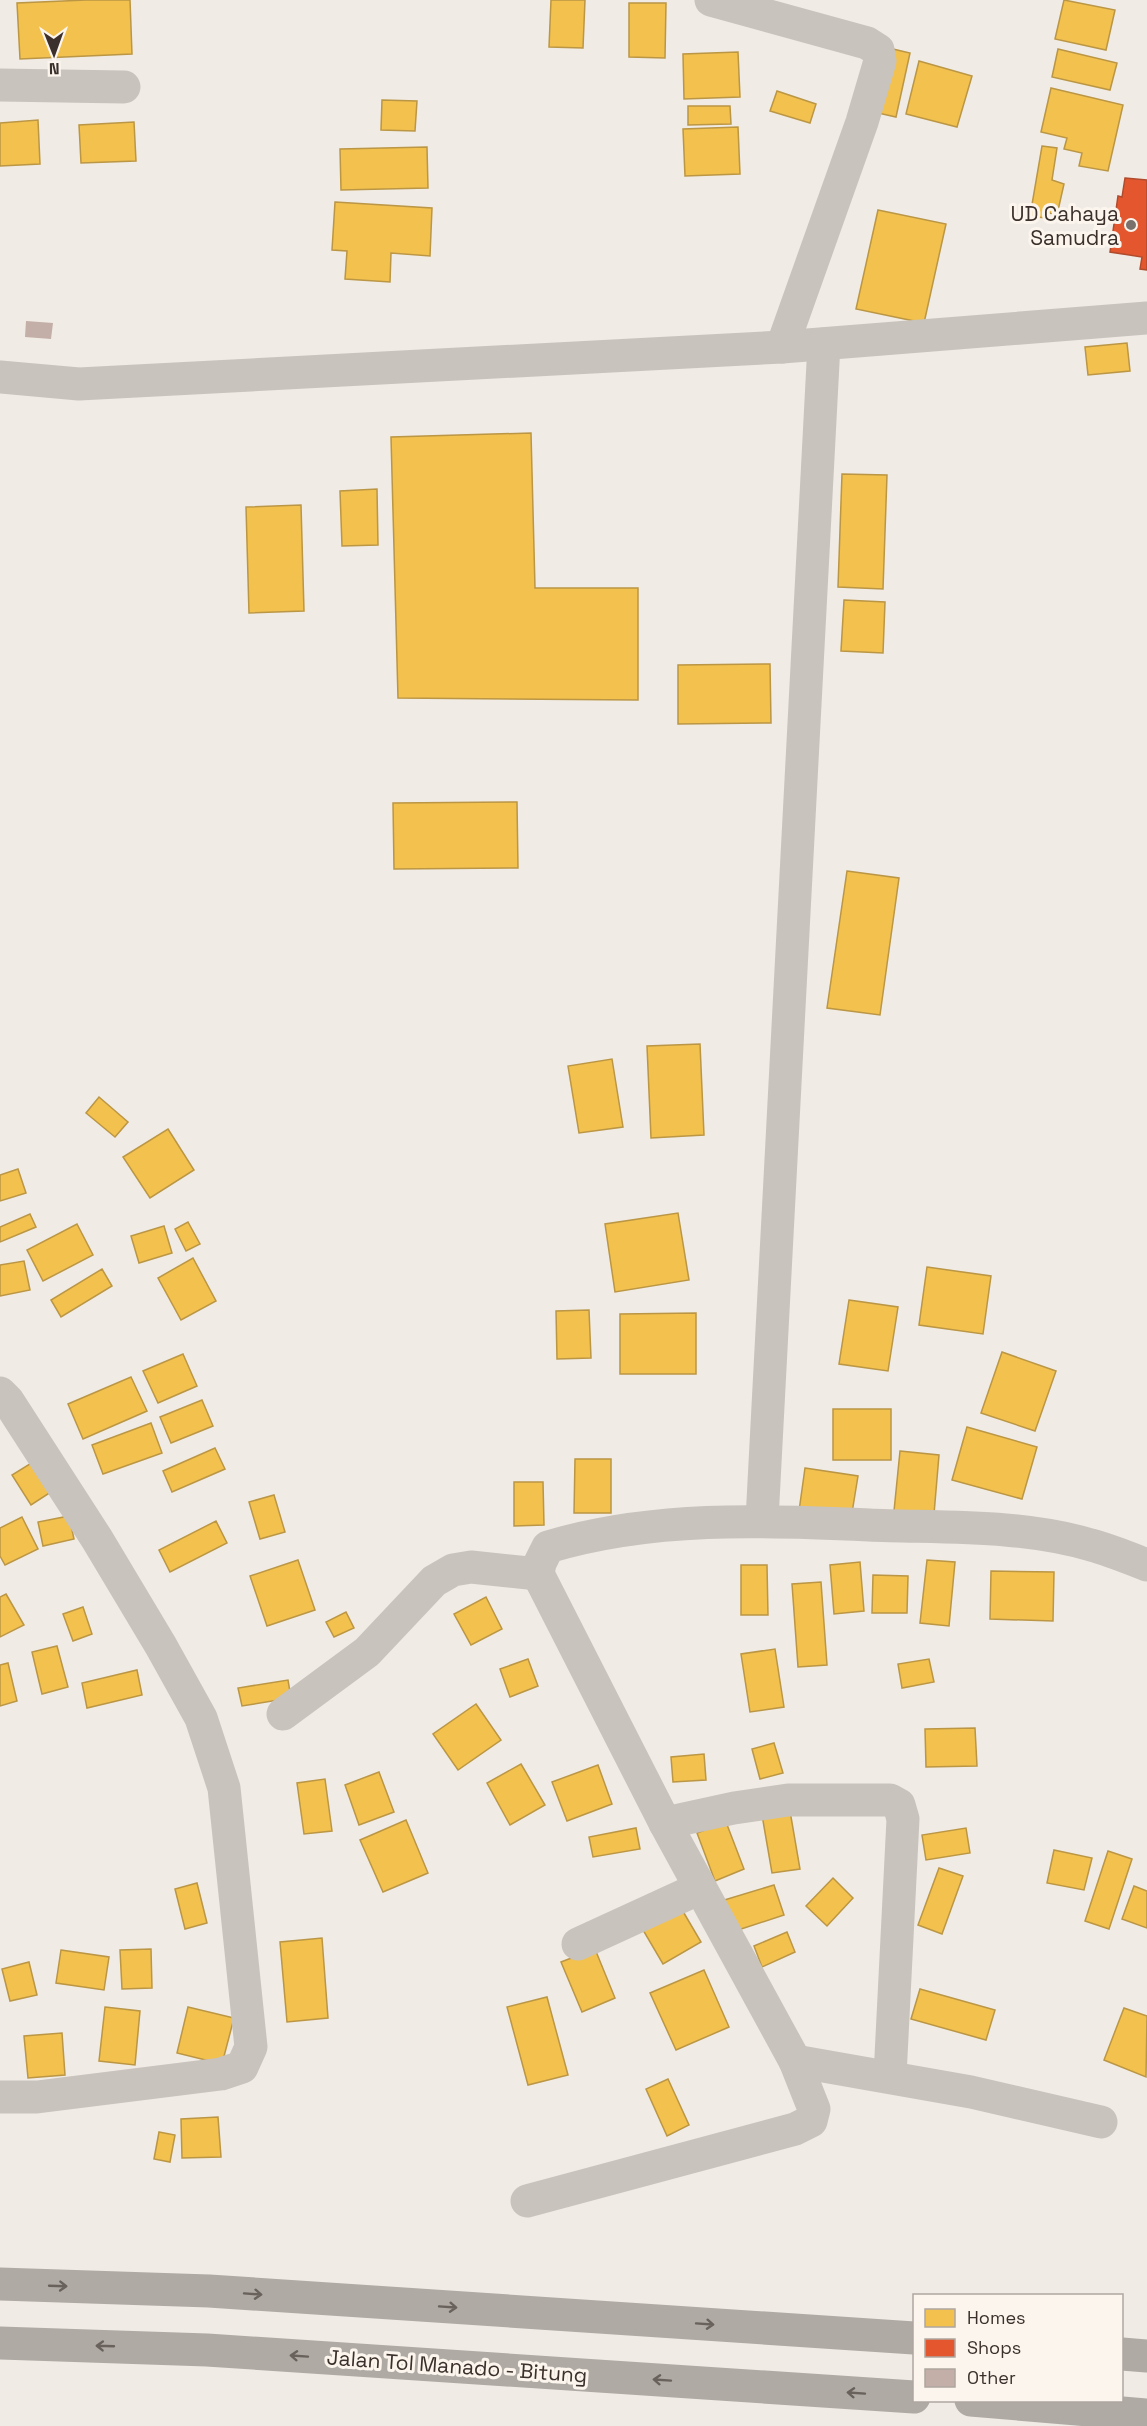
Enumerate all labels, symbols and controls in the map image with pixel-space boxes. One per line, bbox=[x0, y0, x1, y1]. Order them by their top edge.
north arrow bbox=[24, 24, 84, 84]
text: N bbox=[49, 58, 60, 79]
place label: UD Cahaya Samudra bbox=[1011, 200, 1119, 251]
marker: UD Cahaya Samudra bbox=[1124, 218, 1138, 232]
one-way arrow bbox=[48, 2280, 68, 2292]
one-way arrow bbox=[243, 2289, 263, 2300]
legend bbox=[913, 2294, 1123, 2402]
one-way arrow bbox=[437, 2302, 457, 2313]
text: Homes bbox=[967, 2306, 1026, 2329]
one-way arrow bbox=[695, 2319, 715, 2330]
text: Shops bbox=[967, 2336, 1021, 2359]
one-way arrow bbox=[95, 2341, 115, 2352]
street label: Jalan Tol Manado - Bitung bbox=[326, 2343, 588, 2389]
one-way arrow bbox=[290, 2350, 310, 2361]
text: Other bbox=[967, 2366, 1016, 2389]
one-way arrow bbox=[652, 2374, 672, 2385]
one-way arrow bbox=[847, 2387, 867, 2398]

